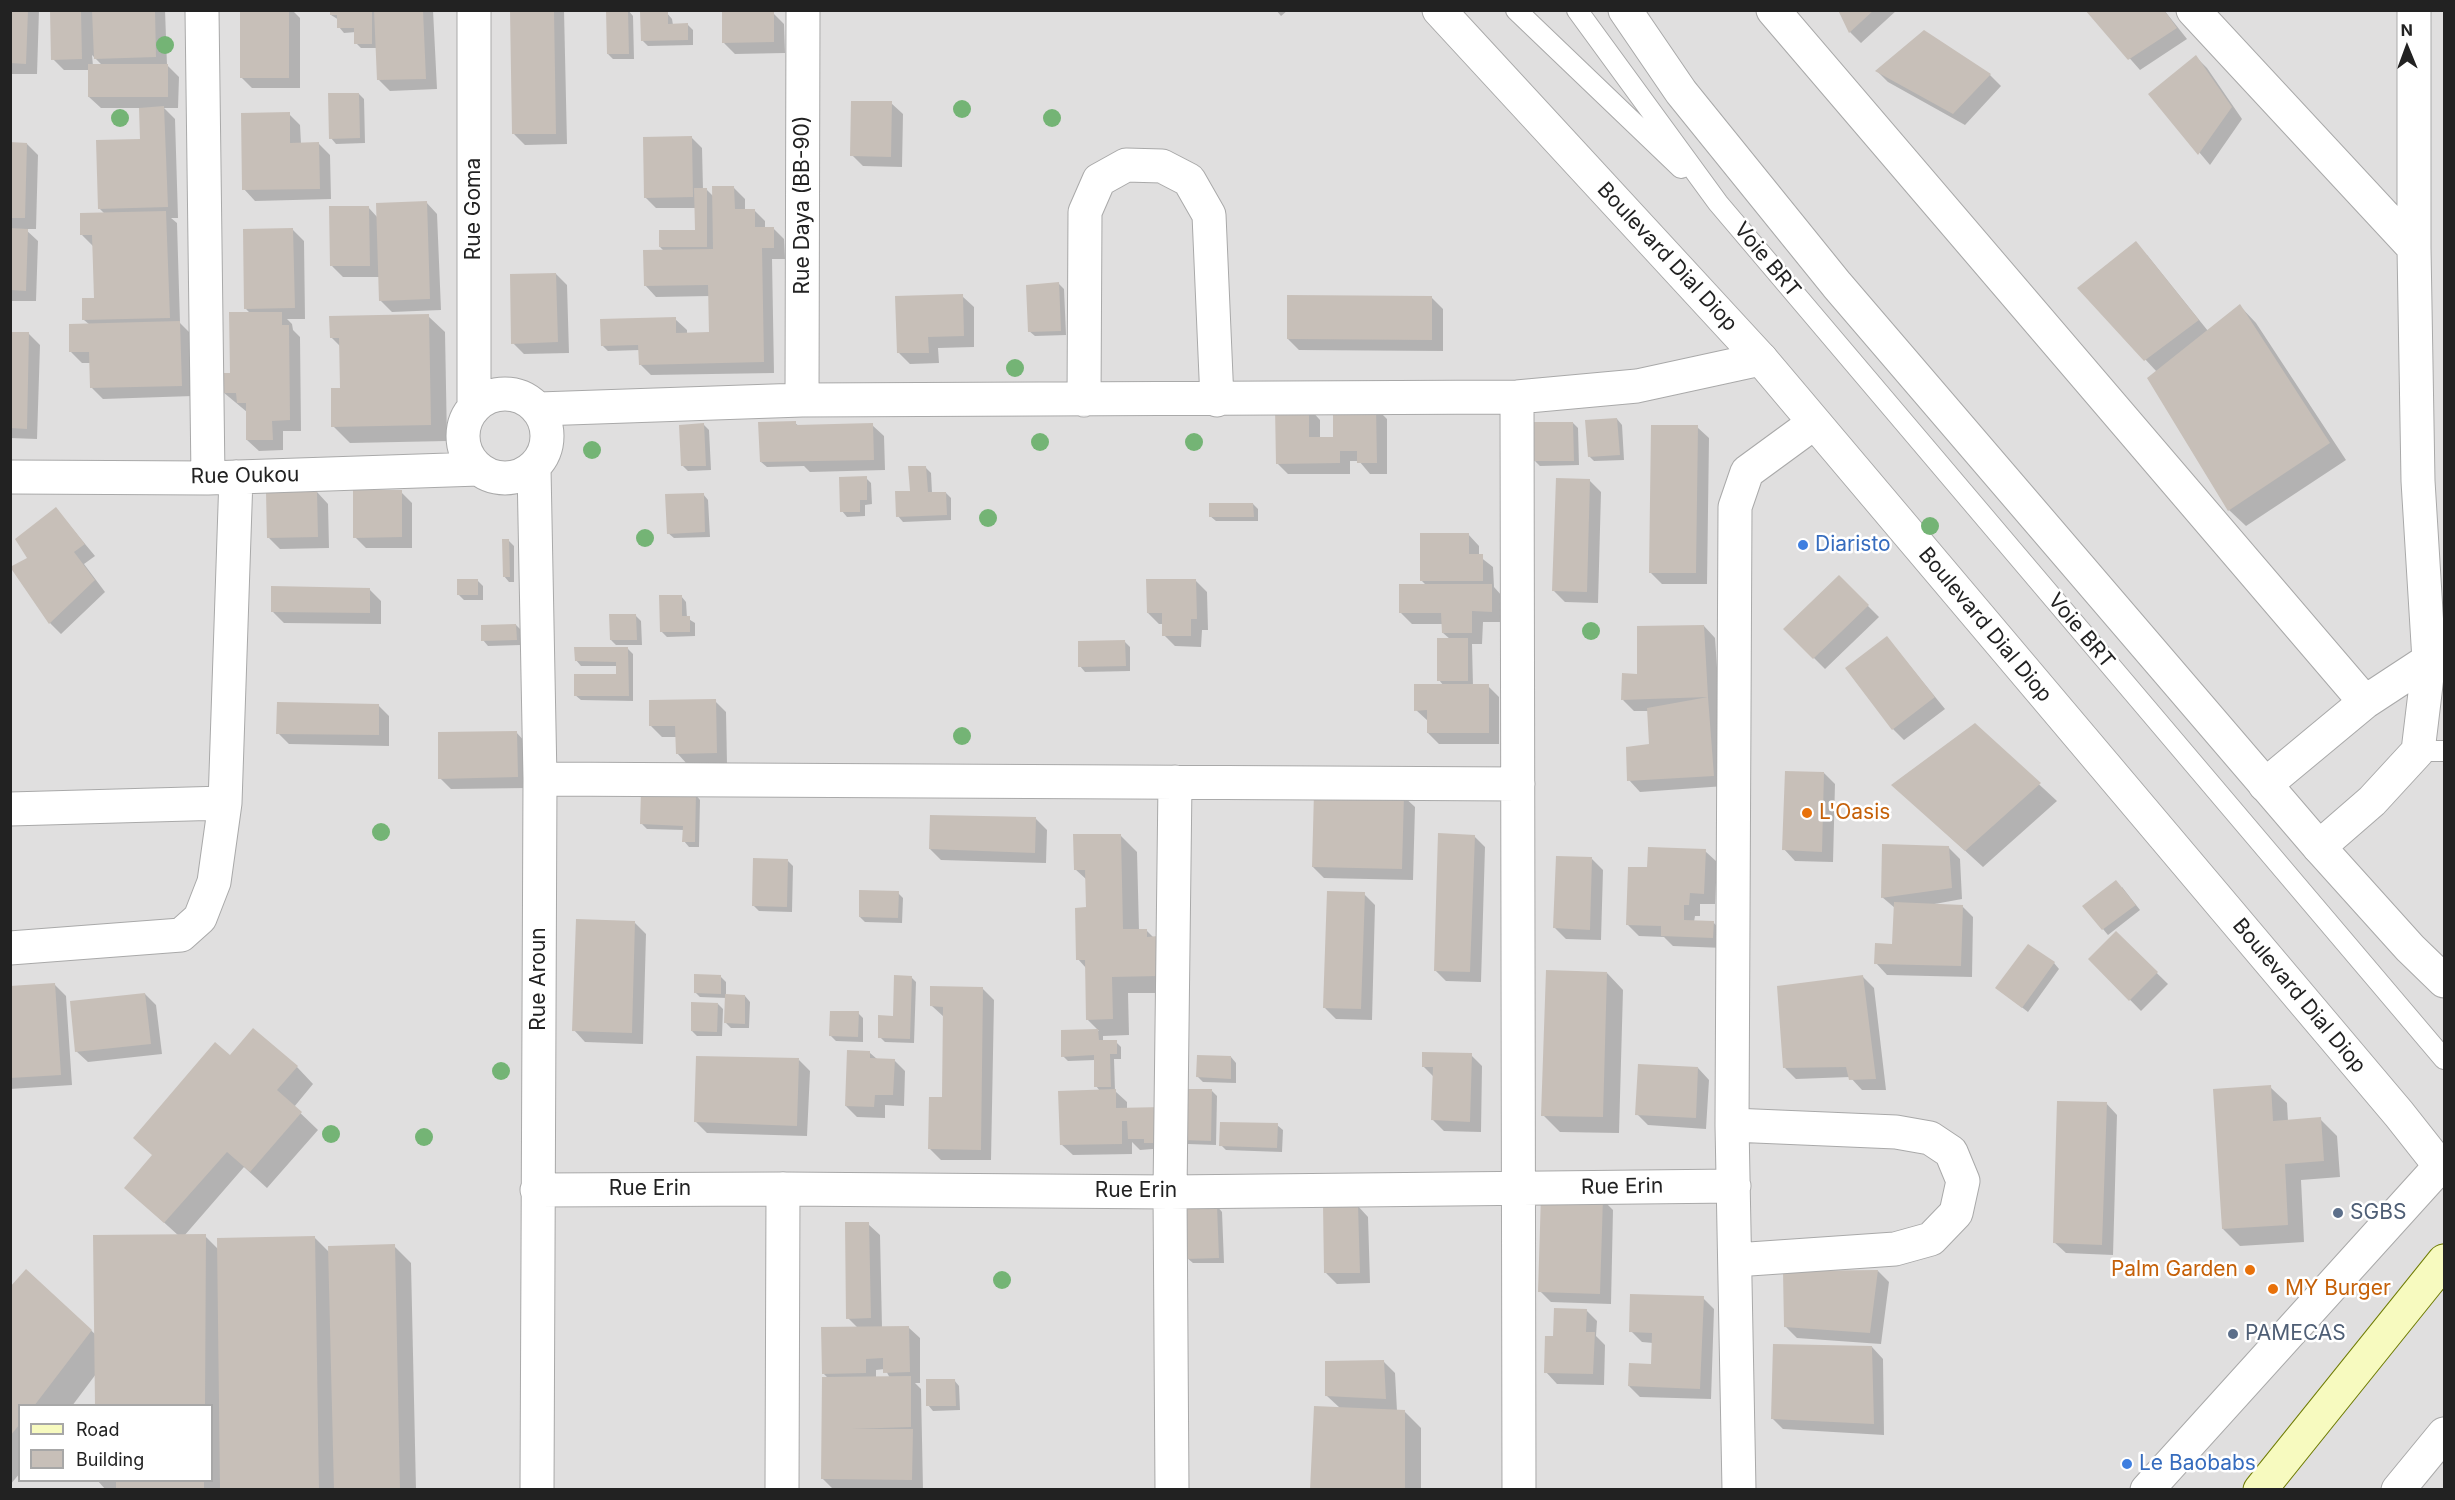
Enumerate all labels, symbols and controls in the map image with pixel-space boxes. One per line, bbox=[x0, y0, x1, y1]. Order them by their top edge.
north arrow bbox=[2377, 18, 2437, 78]
text: N bbox=[2400, 20, 2413, 40]
street label: Rue Daya (BB-90) bbox=[790, 116, 816, 294]
street label: Rue Goma bbox=[461, 158, 487, 260]
street label: Boulevard Dial Diop bbox=[1592, 177, 1742, 337]
street label: Voie BRT bbox=[1728, 217, 1806, 303]
street label: Rue Oukou bbox=[190, 462, 300, 490]
place label: Diaristo bbox=[1815, 532, 1891, 558]
marker: Diaristo bbox=[1796, 538, 1810, 552]
street label: Boulevard Dial Diop bbox=[1913, 543, 2057, 707]
street label: Voie BRT bbox=[2042, 588, 2120, 674]
place label: L'Oasis bbox=[1819, 800, 1890, 826]
marker: L'Oasis bbox=[1800, 806, 1814, 820]
street label: Boulevard Dial Diop bbox=[2227, 914, 2371, 1078]
street label: Rue Aroun bbox=[526, 927, 552, 1031]
street label: Rue Erin bbox=[1581, 1174, 1663, 1200]
street label: Rue Erin bbox=[609, 1176, 691, 1202]
street label: Rue Erin bbox=[1095, 1178, 1177, 1204]
place label: SGBS bbox=[2350, 1200, 2406, 1226]
marker: SGBS bbox=[2331, 1206, 2345, 1220]
place label: Palm Garden bbox=[2111, 1257, 2238, 1283]
marker: Palm Garden bbox=[2243, 1263, 2257, 1277]
place label: MY Burger bbox=[2285, 1276, 2391, 1302]
marker: MY Burger bbox=[2266, 1282, 2280, 1296]
place label: PAMECAS bbox=[2245, 1321, 2346, 1347]
marker: PAMECAS bbox=[2226, 1327, 2240, 1341]
legend bbox=[18, 1404, 213, 1482]
text: Road bbox=[76, 1419, 119, 1440]
text: Building bbox=[76, 1449, 144, 1470]
place label: Le Baobabs bbox=[2139, 1451, 2256, 1477]
marker: Le Baobabs bbox=[2120, 1457, 2134, 1471]

